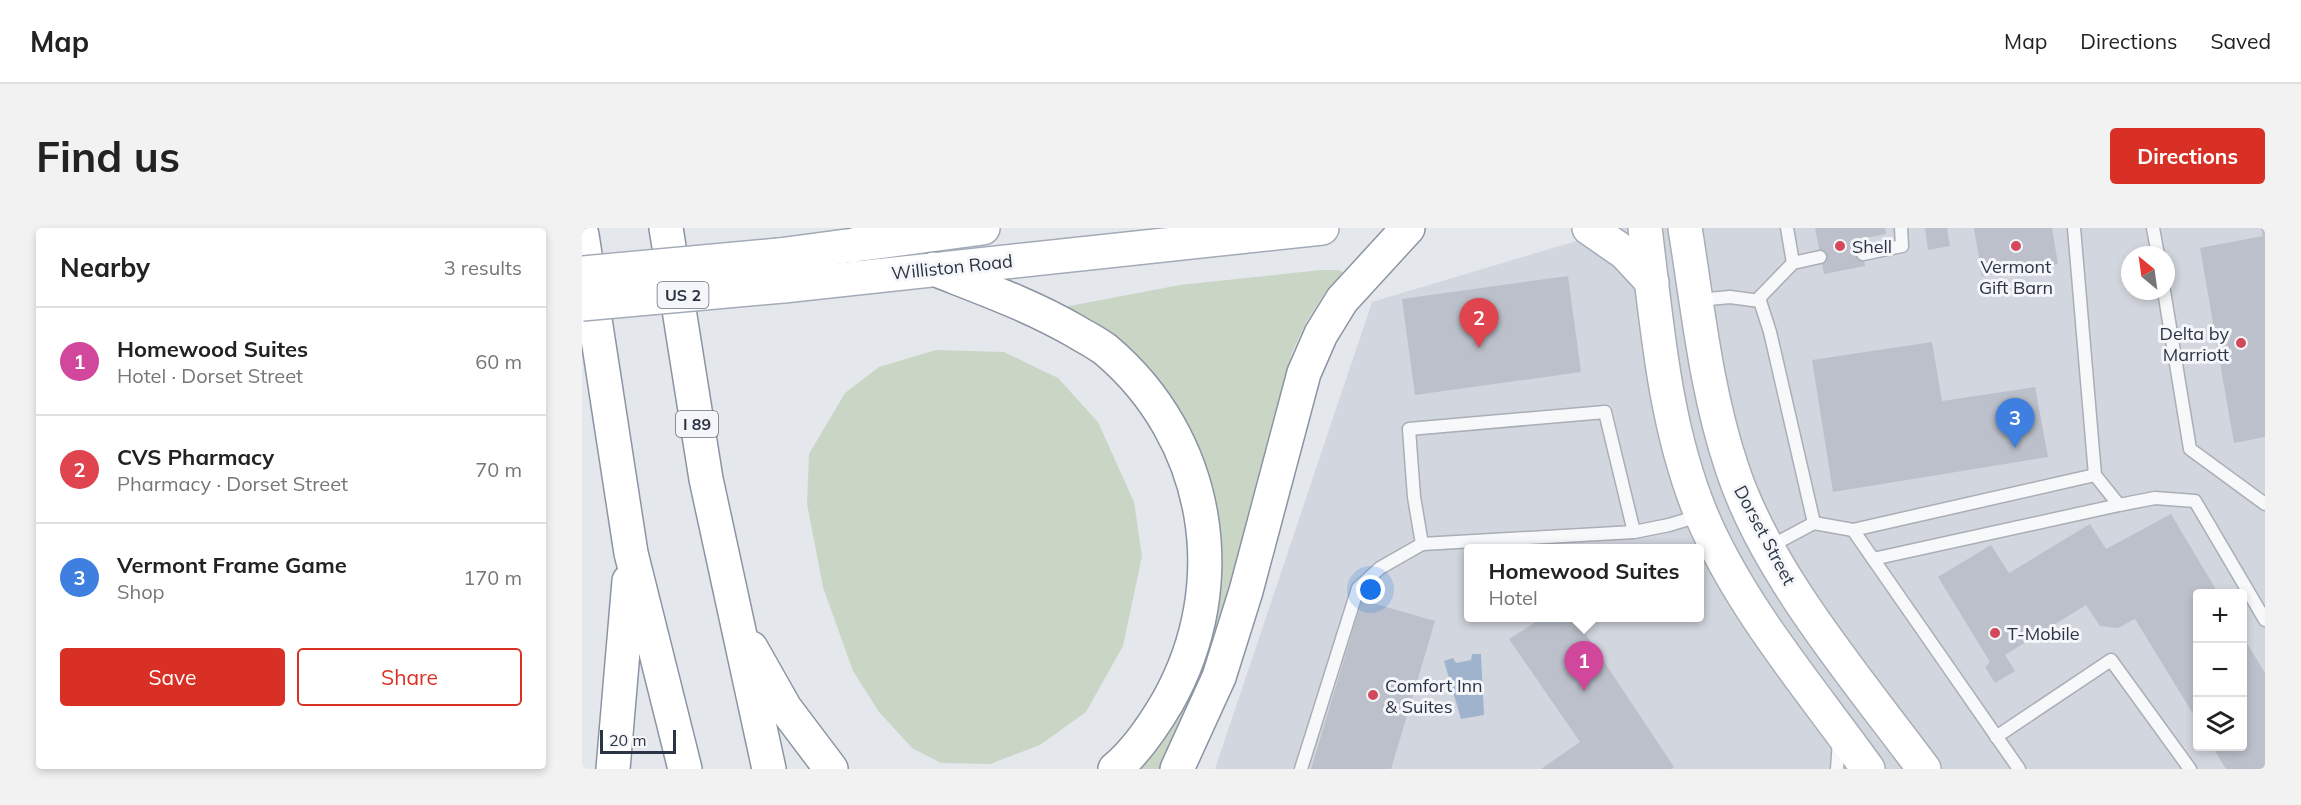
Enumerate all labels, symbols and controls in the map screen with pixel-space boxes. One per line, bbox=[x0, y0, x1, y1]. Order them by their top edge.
text: Map bbox=[30, 24, 89, 59]
text: Map bbox=[2004, 28, 2047, 54]
text: Directions bbox=[2080, 28, 2177, 54]
text: Saved bbox=[2210, 28, 2271, 54]
button: Directions bbox=[2110, 128, 2265, 184]
text: Find us bbox=[36, 130, 180, 183]
place label: Shell bbox=[1852, 235, 1892, 258]
marker: Shell bbox=[1833, 239, 1847, 253]
marker: Vermont Gift Barn bbox=[2009, 239, 2023, 253]
north arrow bbox=[2121, 246, 2175, 300]
street label: Williston Road bbox=[890, 249, 1014, 285]
text: Nearby bbox=[60, 251, 150, 284]
text: 3 results bbox=[444, 255, 522, 280]
place label: Vermont Gift Barn bbox=[1979, 255, 2053, 299]
road number: US 2 bbox=[658, 282, 708, 308]
pin: 2 bbox=[1460, 298, 1498, 348]
place label: Delta by Marriott bbox=[2159, 322, 2229, 366]
text: Homewood Suites bbox=[117, 335, 308, 363]
marker: Delta by Marriott bbox=[2234, 336, 2248, 350]
text: 1 bbox=[74, 349, 86, 374]
text: 60 m bbox=[475, 349, 522, 374]
text: Hotel · Dorset Street bbox=[117, 363, 303, 388]
pin: 3 bbox=[1996, 398, 2034, 448]
road number: I 89 bbox=[676, 411, 718, 437]
text: CVS Pharmacy bbox=[117, 443, 274, 471]
text: 2 bbox=[74, 457, 86, 482]
text: 70 m bbox=[475, 457, 522, 482]
text: Pharmacy · Dorset Street bbox=[117, 471, 348, 496]
street label: Dorset Street bbox=[1729, 481, 1801, 589]
popup bbox=[1464, 544, 1704, 622]
text: Vermont Frame Game bbox=[117, 551, 347, 579]
text: Homewood Suites bbox=[1489, 557, 1679, 585]
text: 3 bbox=[74, 565, 86, 590]
text: 170 m bbox=[463, 565, 522, 590]
your location bbox=[1356, 575, 1385, 604]
text: Shop bbox=[117, 579, 165, 604]
text: Hotel bbox=[1489, 585, 1538, 610]
map controls bbox=[2193, 589, 2247, 751]
button: + bbox=[2193, 589, 2247, 643]
place label: T-Mobile bbox=[2007, 622, 2080, 645]
marker: T-Mobile bbox=[1988, 626, 2002, 640]
pin: 1 bbox=[1564, 642, 1604, 691]
button: − bbox=[2193, 643, 2247, 697]
button: Save bbox=[60, 648, 285, 706]
button: Share bbox=[297, 648, 522, 706]
place label: Comfort Inn & Suites bbox=[1385, 674, 1483, 718]
marker: Comfort Inn & Suites bbox=[1366, 688, 1380, 702]
button: layers bbox=[2193, 697, 2247, 751]
scale bar bbox=[600, 727, 676, 754]
text: 20 m bbox=[609, 730, 646, 750]

